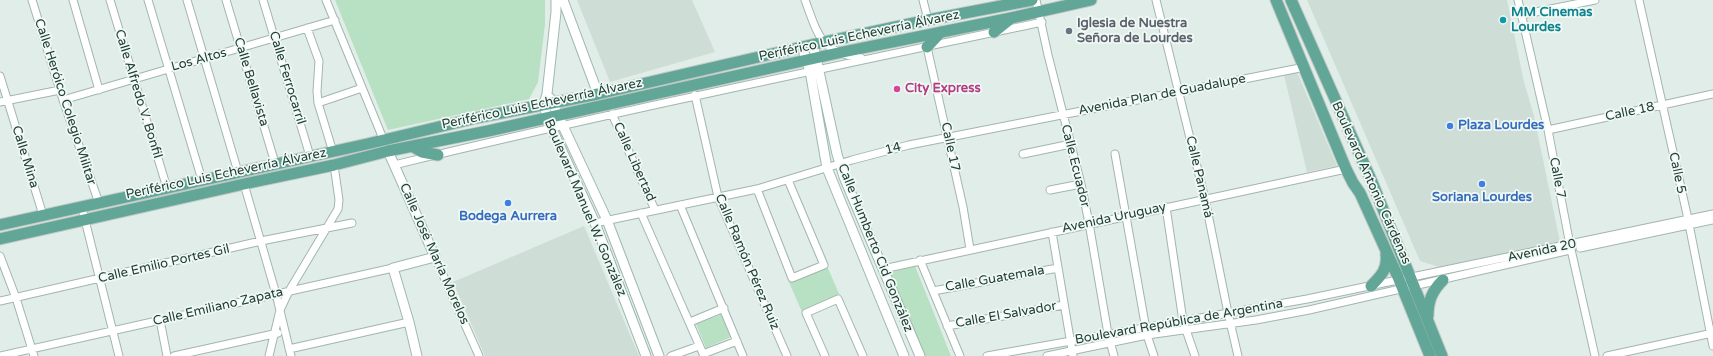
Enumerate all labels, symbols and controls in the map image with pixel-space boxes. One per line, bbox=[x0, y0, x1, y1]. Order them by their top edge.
place label: MM Cinemas Lourdes bbox=[1511, 5, 1593, 36]
street label: Periférico Luis Echeverría Álvarez bbox=[757, 7, 961, 65]
marker: MM Cinemas Lourdes bbox=[1498, 15, 1508, 25]
place label: Iglesia de Nuestra Señora de Lourdes bbox=[1077, 16, 1193, 47]
street label: Calle Heróico Colegio Militar bbox=[31, 17, 99, 187]
marker: Iglesia de Nuestra Señora de Lourdes bbox=[1064, 26, 1074, 36]
street label: Calle Alfredo V. Bonfil bbox=[111, 28, 165, 160]
street label: Calle Ferrocarril bbox=[265, 30, 309, 126]
street label: Calle Bellavista bbox=[230, 36, 272, 128]
street label: Los Altos bbox=[170, 45, 228, 75]
street label: Avenida Plan de Guadalupe bbox=[1077, 71, 1247, 119]
street label: Periférico Luis Echeverría Álvarez bbox=[440, 75, 644, 133]
place label: City Express bbox=[905, 81, 981, 97]
marker: City Express bbox=[892, 84, 902, 94]
street label: Boulevard Antonio Cárdenas bbox=[1328, 99, 1414, 267]
street label: Calle 18 bbox=[1604, 99, 1656, 125]
street label: Boulevard Manuel W. González bbox=[540, 117, 630, 299]
place label: Plaza Lourdes bbox=[1458, 118, 1544, 134]
street label: Calle Libertad bbox=[610, 120, 658, 204]
street label: Calle 17 bbox=[937, 121, 963, 173]
marker: Plaza Lourdes bbox=[1445, 121, 1455, 131]
street label: Calle Ecuador bbox=[1057, 123, 1093, 209]
street label: Calle Mina bbox=[8, 124, 42, 190]
street label: Calle Panamá bbox=[1182, 134, 1216, 220]
street label: 14 bbox=[883, 139, 903, 159]
street label: Periférico Luis Echeverría Álvarez bbox=[124, 145, 328, 203]
street label: Calle 5 bbox=[1665, 151, 1689, 195]
street label: Calle 7 bbox=[1545, 156, 1569, 200]
street label: Calle Humberto Cid González bbox=[834, 162, 916, 334]
marker: Soriana Lourdes bbox=[1477, 179, 1487, 189]
street label: Calle José María Morelos bbox=[396, 181, 472, 327]
place label: Soriana Lourdes bbox=[1432, 190, 1532, 206]
street label: Calle Ramón Pérez Ruiz bbox=[711, 192, 783, 332]
marker: Bodega Aurrera bbox=[503, 198, 513, 208]
street label: Avenida Uruguay bbox=[1060, 199, 1168, 237]
place label: Bodega Aurrera bbox=[459, 209, 557, 225]
street label: Avenida 20 bbox=[1506, 236, 1578, 266]
street label: Calle Emilio Portes Gil bbox=[97, 241, 231, 287]
street label: Calle Guatemala bbox=[944, 263, 1046, 295]
street label: Calle Emiliano Zapata bbox=[151, 284, 285, 330]
street label: Boulevard República de Argentina bbox=[1074, 296, 1284, 348]
street label: Calle El Salvador bbox=[954, 298, 1058, 332]

